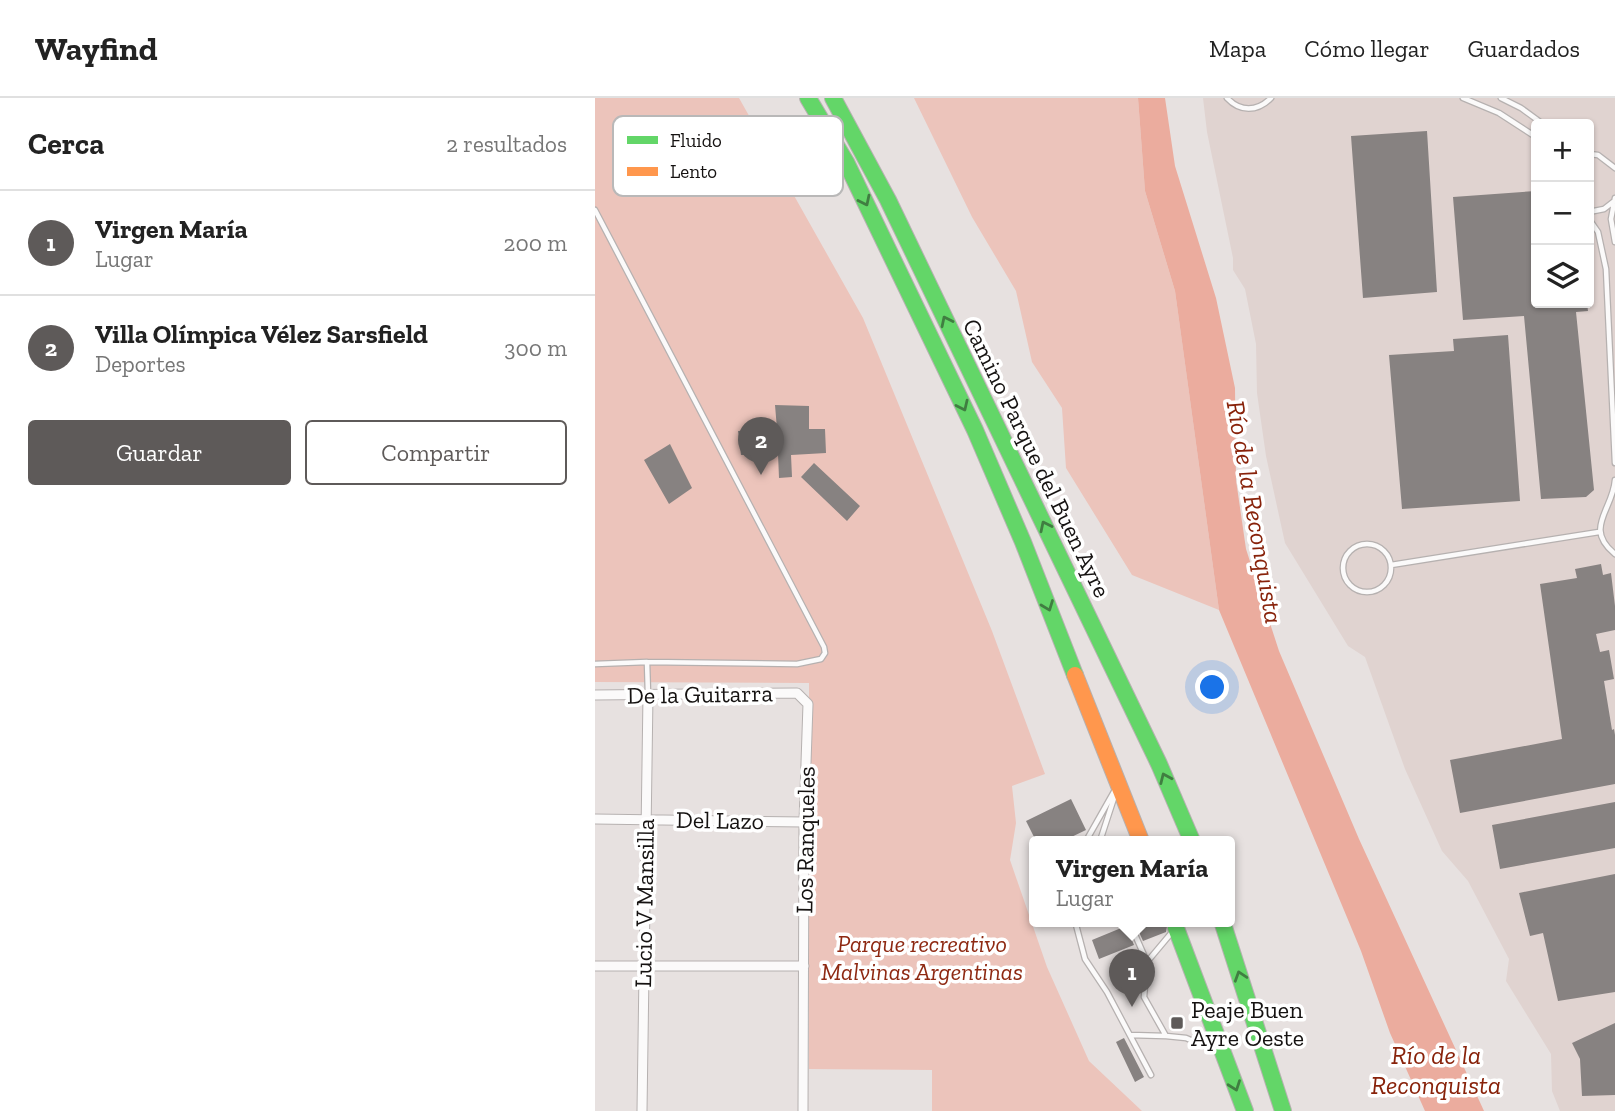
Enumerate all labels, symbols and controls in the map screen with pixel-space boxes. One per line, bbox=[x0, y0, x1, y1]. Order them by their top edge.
text: Wayfind bbox=[35, 29, 158, 68]
text: Mapa bbox=[1209, 34, 1266, 63]
text: Cómo llegar bbox=[1304, 34, 1430, 63]
text: Guardados bbox=[1468, 34, 1580, 63]
legend bbox=[613, 116, 843, 196]
map controls bbox=[1531, 119, 1594, 308]
button: + bbox=[1531, 119, 1594, 182]
text: Cerca bbox=[28, 126, 104, 162]
text: Fluido bbox=[670, 129, 722, 152]
text: 2 resultados bbox=[446, 130, 567, 158]
text: Lento bbox=[670, 160, 717, 183]
button: − bbox=[1531, 182, 1594, 245]
one-way arrow bbox=[856, 194, 870, 206]
text: Virgen María bbox=[95, 213, 248, 245]
text: 1 bbox=[46, 229, 56, 257]
text: 200 m bbox=[504, 229, 567, 257]
text: Lugar bbox=[95, 245, 154, 273]
button: layers bbox=[1531, 245, 1594, 308]
street label: Camino Parque del Buen Ayre bbox=[957, 314, 1117, 602]
one-way arrow bbox=[940, 316, 954, 329]
text: Villa Olímpica Vélez Sarsfield bbox=[95, 318, 428, 350]
text: 2 bbox=[45, 334, 57, 362]
text: 300 m bbox=[504, 334, 567, 362]
text: Deportes bbox=[95, 350, 186, 378]
water label: Río de la Reconquista bbox=[1220, 398, 1290, 626]
one-way arrow bbox=[955, 399, 969, 411]
pin: 2 bbox=[738, 417, 784, 475]
button: Guardar bbox=[28, 420, 291, 485]
button: Compartir bbox=[305, 420, 567, 485]
one-way arrow bbox=[1039, 521, 1053, 533]
one-way arrow bbox=[1039, 599, 1053, 611]
your location bbox=[1195, 670, 1229, 704]
street label: De la Guitarra bbox=[627, 678, 774, 710]
street label: Los Ranqueles bbox=[789, 766, 821, 914]
one-way arrow bbox=[1159, 773, 1173, 785]
street label: Del Lazo bbox=[676, 805, 764, 835]
street label: Lucio V Mansilla bbox=[628, 818, 660, 988]
popup bbox=[1029, 836, 1235, 927]
text: Virgen María bbox=[1056, 852, 1208, 884]
text: Lugar bbox=[1056, 884, 1114, 912]
park label: Parque recreativo Malvinas Argentinas bbox=[821, 929, 1023, 986]
pin: 1 bbox=[1109, 949, 1155, 1007]
one-way arrow bbox=[1233, 970, 1248, 982]
place label: Peaje Buen Ayre Oeste bbox=[1191, 995, 1304, 1052]
marker: Peaje Buen Ayre Oeste bbox=[1169, 1015, 1185, 1031]
water label: Río de la Reconquista bbox=[1371, 1039, 1501, 1101]
one-way arrow bbox=[1227, 1080, 1241, 1092]

